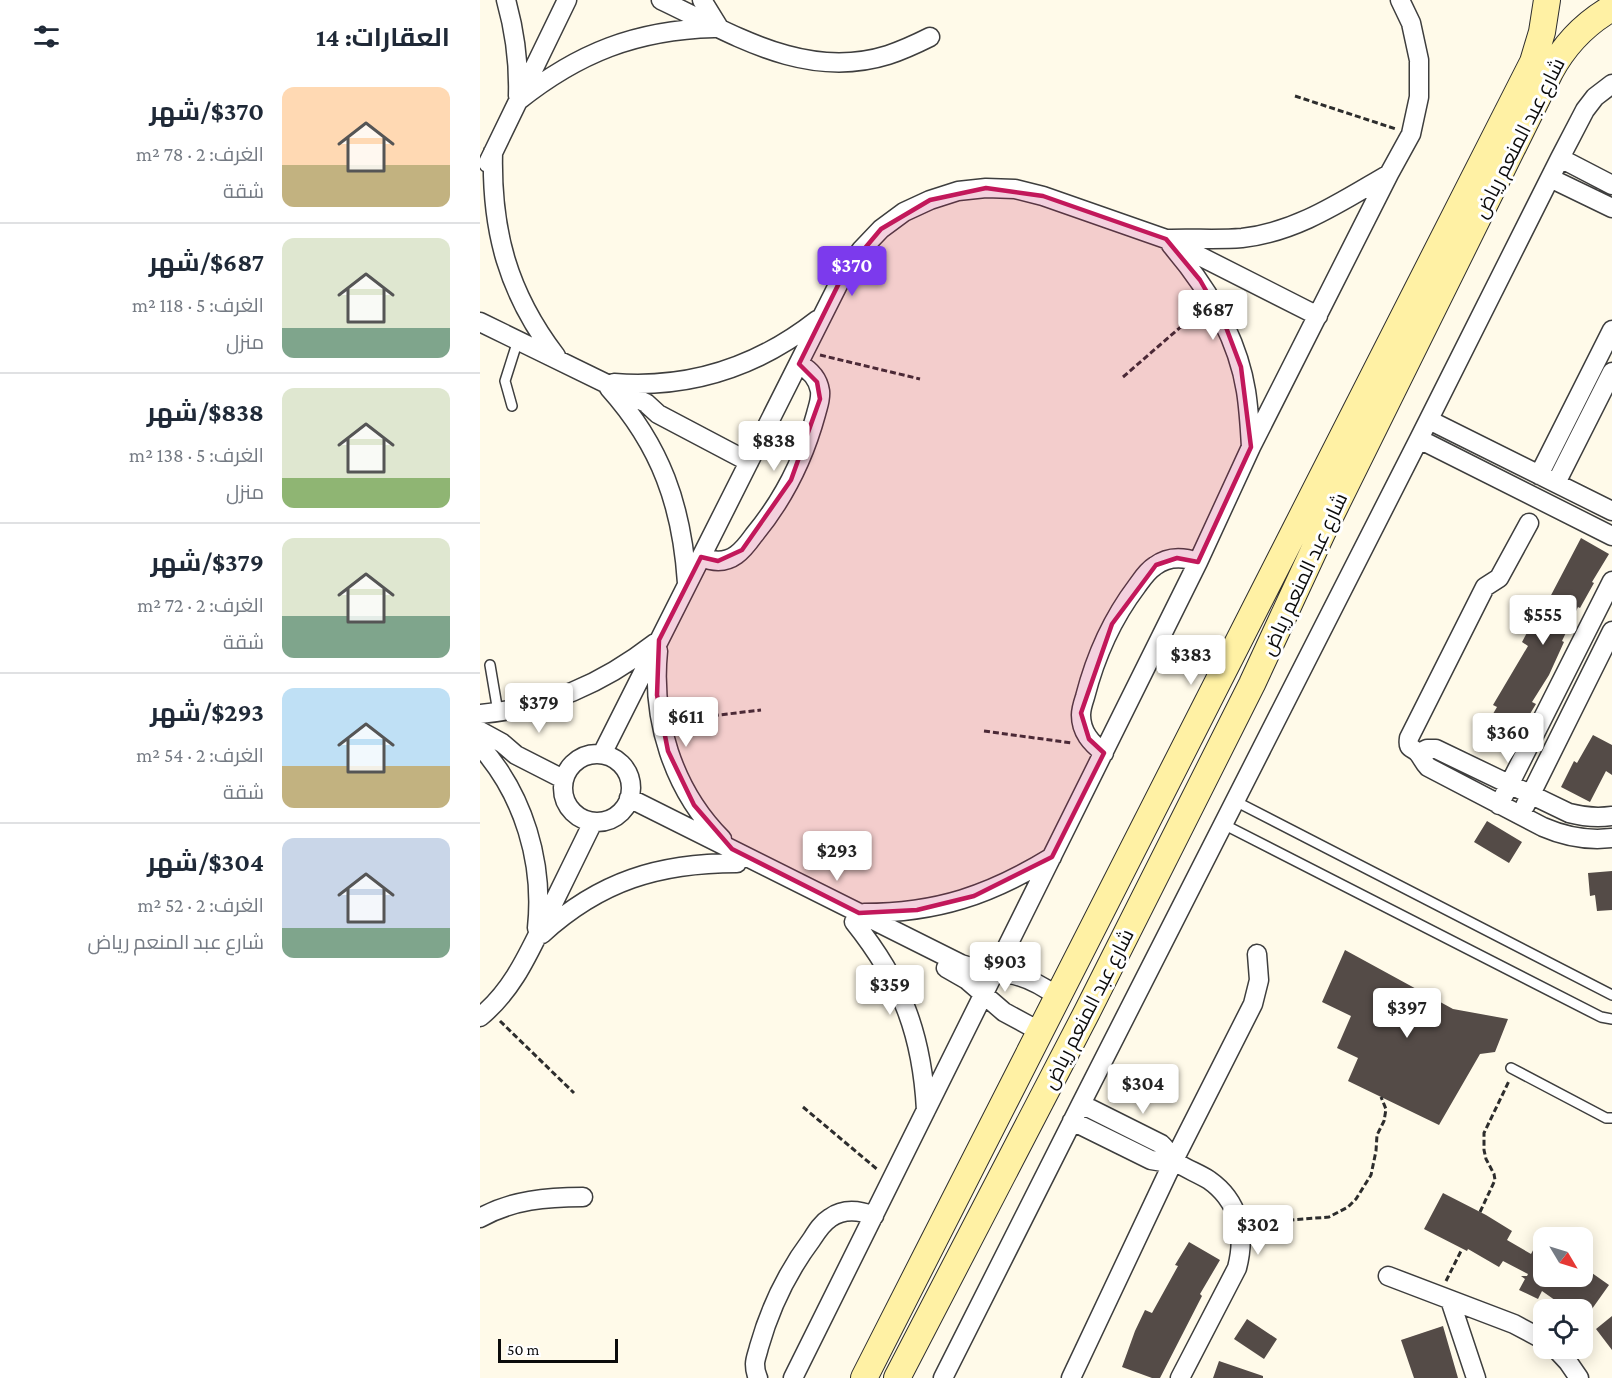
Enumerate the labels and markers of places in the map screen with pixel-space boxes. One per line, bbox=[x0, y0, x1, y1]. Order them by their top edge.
pin: $370 bbox=[816, 246, 888, 297]
pin: $687 bbox=[1177, 290, 1249, 341]
pin: $838 bbox=[738, 421, 810, 472]
pin: $555 bbox=[1507, 595, 1579, 646]
pin: $383 bbox=[1155, 635, 1227, 686]
pin: $379 bbox=[503, 683, 575, 734]
pin: $611 bbox=[650, 697, 722, 748]
pin: $360 bbox=[1472, 713, 1544, 764]
pin: $293 bbox=[801, 831, 873, 882]
pin: $903 bbox=[969, 942, 1041, 993]
pin: $359 bbox=[854, 965, 926, 1016]
pin: $397 bbox=[1371, 988, 1443, 1039]
pin: $304 bbox=[1107, 1064, 1179, 1115]
pin: $302 bbox=[1222, 1205, 1294, 1256]

